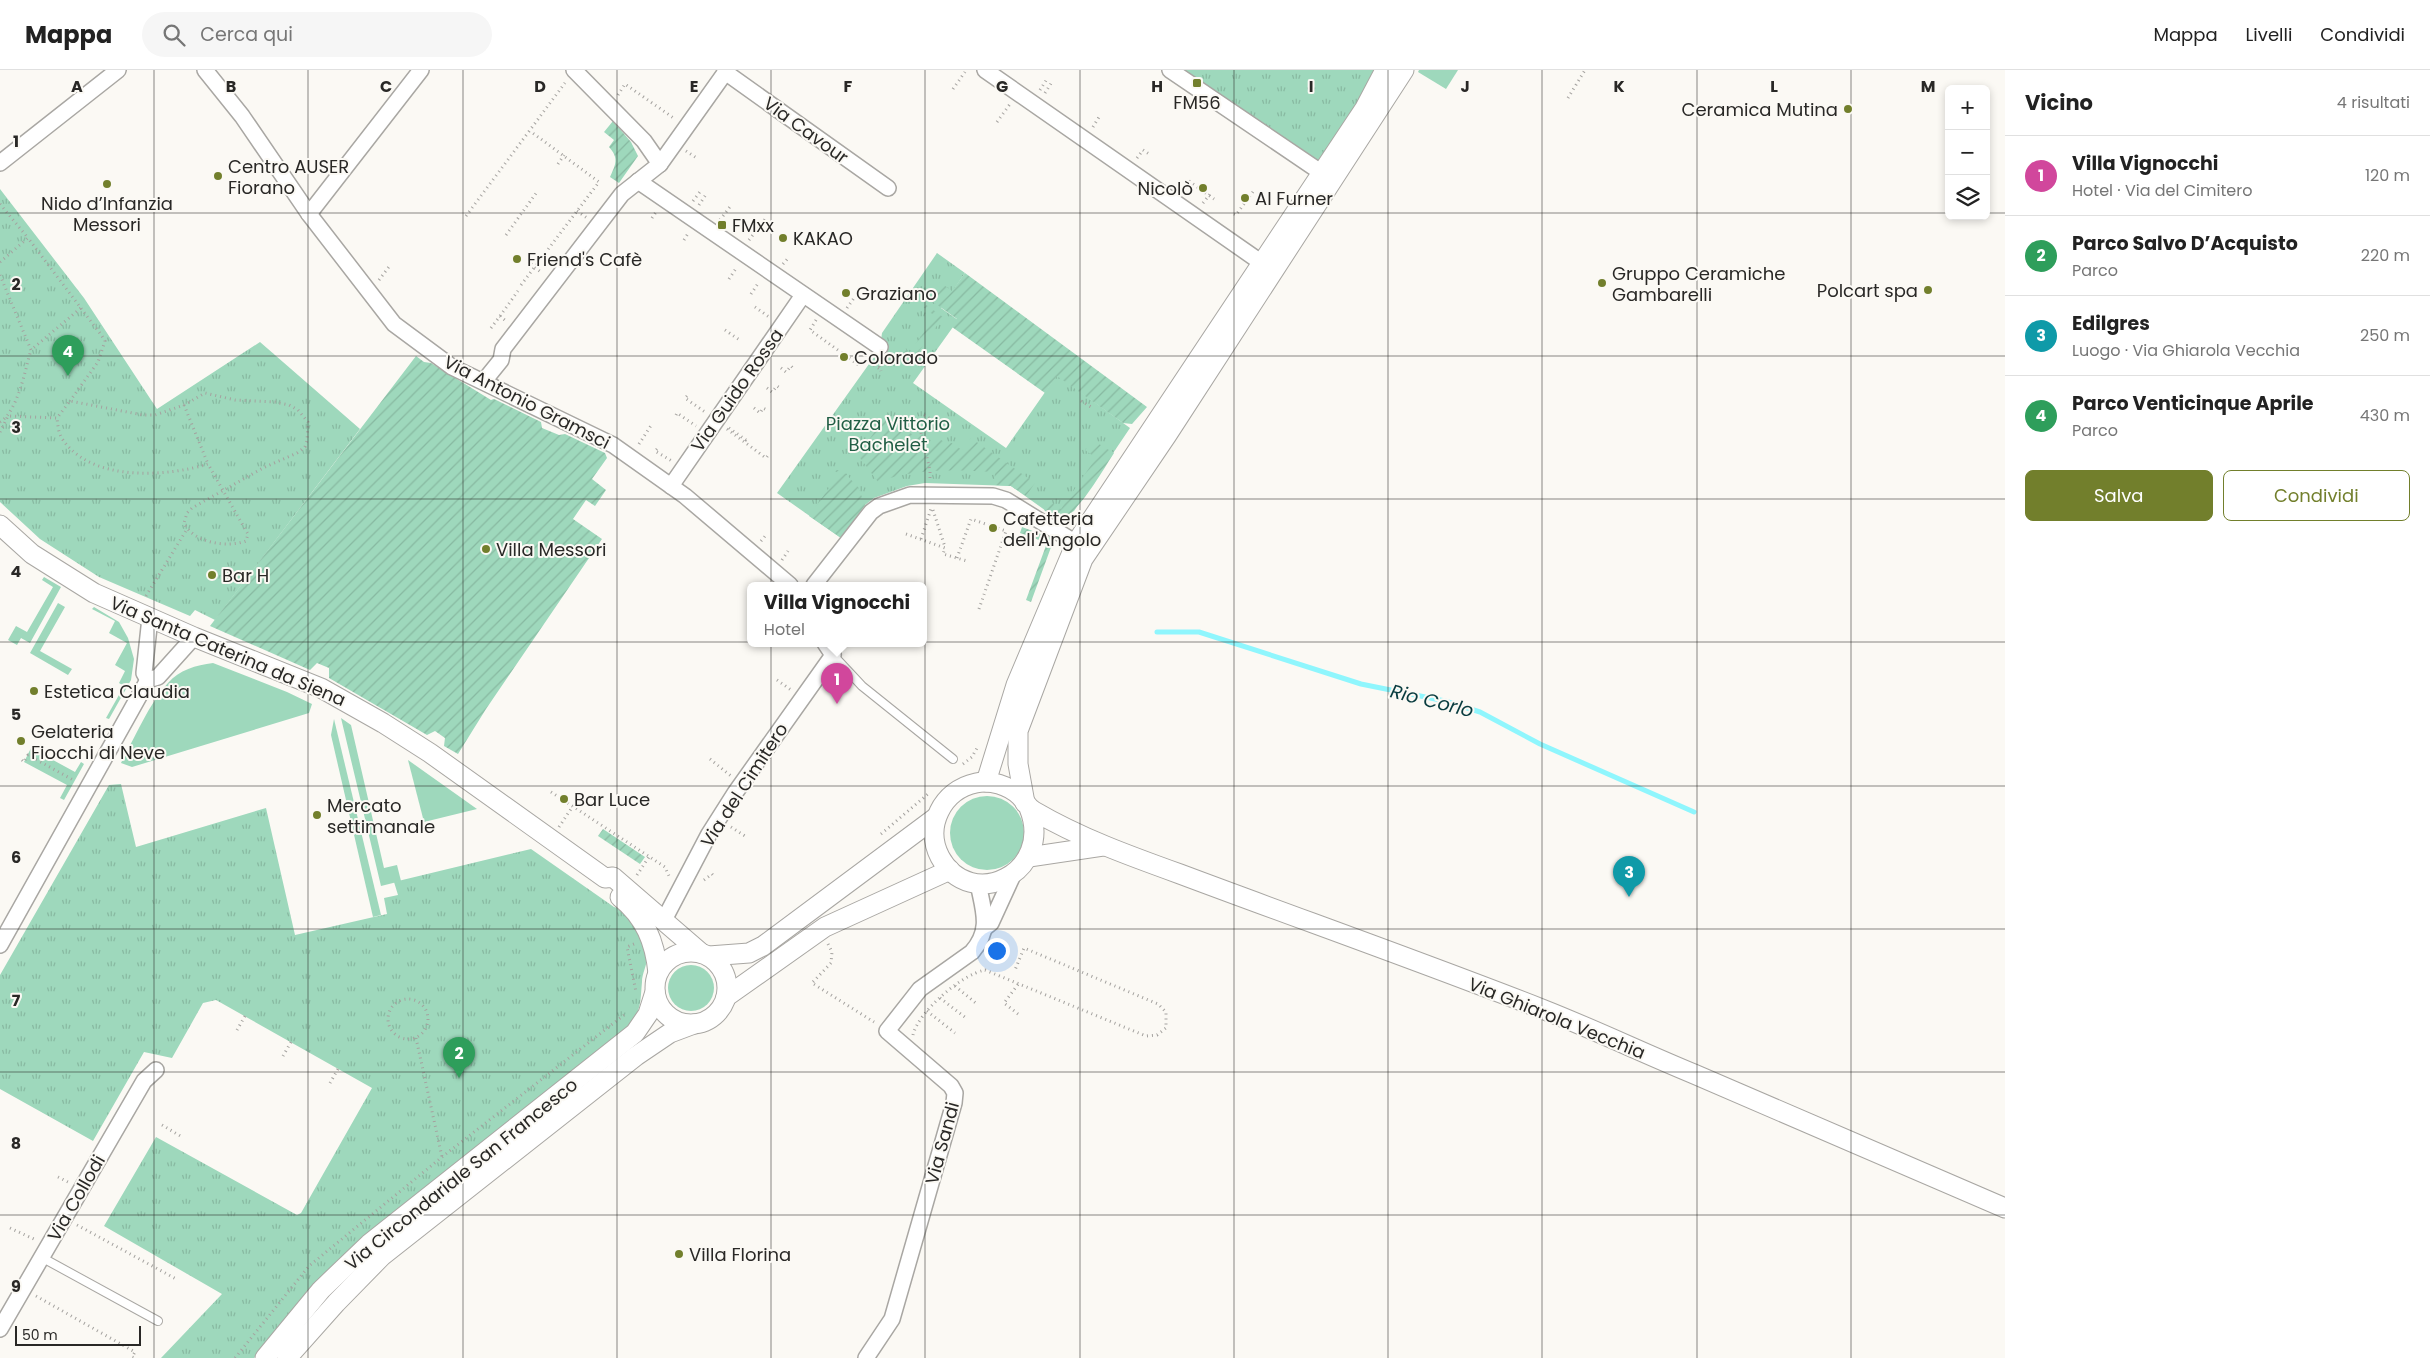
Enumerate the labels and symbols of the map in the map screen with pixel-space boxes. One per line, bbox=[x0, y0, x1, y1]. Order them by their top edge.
text: A bbox=[71, 75, 83, 98]
text: B bbox=[226, 75, 236, 98]
text: C bbox=[380, 75, 392, 98]
text: D bbox=[534, 75, 546, 98]
text: E bbox=[690, 75, 698, 98]
text: F bbox=[844, 75, 853, 98]
text: G bbox=[996, 75, 1008, 98]
text: H bbox=[1151, 75, 1163, 98]
text: I bbox=[1309, 75, 1313, 98]
text: J bbox=[1460, 75, 1470, 98]
text: K bbox=[1613, 75, 1625, 98]
text: L bbox=[1770, 75, 1778, 98]
text: M bbox=[1921, 75, 1935, 98]
marker: FM56 bbox=[1191, 77, 1203, 89]
place label: FM56 bbox=[1173, 90, 1221, 115]
street label: Via Cavour bbox=[758, 91, 854, 170]
place label: Ceramica Mutina bbox=[1682, 97, 1838, 122]
marker: Ceramica Mutina bbox=[1842, 103, 1854, 115]
text: 1 bbox=[13, 130, 19, 153]
place label: Centro AUSER Fiorano bbox=[228, 154, 349, 200]
marker: Centro AUSER Fiorano bbox=[212, 170, 224, 182]
place label: Nicolò bbox=[1138, 176, 1193, 201]
marker: Nido d’Infanzia Messori bbox=[101, 178, 113, 190]
marker: Nicolò bbox=[1197, 182, 1209, 194]
place label: Al Furner bbox=[1255, 186, 1333, 211]
place label: Nido d’Infanzia Messori bbox=[41, 191, 173, 237]
marker: Al Furner bbox=[1239, 192, 1251, 204]
place label: FMxx bbox=[732, 213, 774, 238]
marker: FMxx bbox=[716, 219, 728, 231]
place label: KAKAO bbox=[793, 226, 853, 251]
marker: KAKAO bbox=[777, 232, 789, 244]
place label: Friend's Cafè bbox=[527, 247, 642, 272]
marker: Friend's Cafè bbox=[511, 253, 523, 265]
place label: Gruppo Ceramiche Gambarelli bbox=[1612, 261, 1785, 307]
text: 2 bbox=[11, 273, 21, 296]
marker: Gruppo Ceramiche Gambarelli bbox=[1596, 277, 1608, 289]
place label: Polcart spa bbox=[1817, 278, 1918, 303]
place label: Graziano bbox=[856, 281, 937, 306]
marker: Polcart spa bbox=[1922, 284, 1934, 296]
marker: Graziano bbox=[840, 287, 852, 299]
street label: Via Guido Rossa bbox=[685, 323, 789, 457]
pin: 4 bbox=[52, 335, 84, 376]
place label: Colorado bbox=[854, 345, 938, 370]
street label: Via Antonio Gramsci bbox=[439, 349, 615, 455]
marker: Colorado bbox=[838, 351, 850, 363]
park label: Piazza Vittorio Bachelet bbox=[826, 411, 950, 457]
text: 3 bbox=[11, 416, 21, 439]
place label: Cafetteria dell'Angolo bbox=[1003, 506, 1101, 552]
marker: Cafetteria dell'Angolo bbox=[987, 522, 999, 534]
place label: Villa Messori bbox=[496, 537, 607, 562]
marker: Villa Messori bbox=[480, 543, 492, 555]
text: 4 bbox=[11, 560, 22, 583]
place label: Bar H bbox=[222, 563, 269, 588]
marker: Bar H bbox=[206, 569, 218, 581]
street label: Via Santa Caterina da Siena bbox=[106, 590, 350, 712]
pin: 1 bbox=[821, 663, 853, 704]
water label: Rio Corlo bbox=[1388, 678, 1476, 724]
place label: Estetica Claudia bbox=[44, 679, 190, 704]
marker: Estetica Claudia bbox=[28, 685, 40, 697]
text: 5 bbox=[11, 703, 21, 726]
street label: Via del Cimitero bbox=[694, 718, 794, 852]
place label: Gelateria Fiocchi di Neve bbox=[31, 719, 165, 765]
marker: Gelateria Fiocchi di Neve bbox=[15, 735, 27, 747]
place label: Bar Luce bbox=[574, 787, 650, 812]
place label: Mercato settimanale bbox=[327, 793, 435, 839]
marker: Bar Luce bbox=[558, 793, 570, 805]
marker: Mercato settimanale bbox=[311, 809, 323, 821]
text: 6 bbox=[11, 846, 21, 869]
pin: 3 bbox=[1613, 856, 1645, 897]
your location bbox=[984, 938, 1010, 964]
street label: Via Ghiarola Vecchia bbox=[1465, 971, 1649, 1065]
text: 7 bbox=[12, 989, 21, 1012]
pin: 2 bbox=[443, 1037, 475, 1078]
street label: Via Circondariale San Francesco bbox=[339, 1072, 583, 1276]
street label: Via Sandi bbox=[919, 1099, 965, 1187]
text: 8 bbox=[11, 1132, 21, 1155]
street label: Via Collodi bbox=[41, 1150, 111, 1246]
place label: Villa Florina bbox=[689, 1242, 791, 1267]
marker: Villa Florina bbox=[673, 1248, 685, 1260]
text: 9 bbox=[11, 1275, 21, 1298]
scale bar bbox=[15, 1323, 141, 1346]

